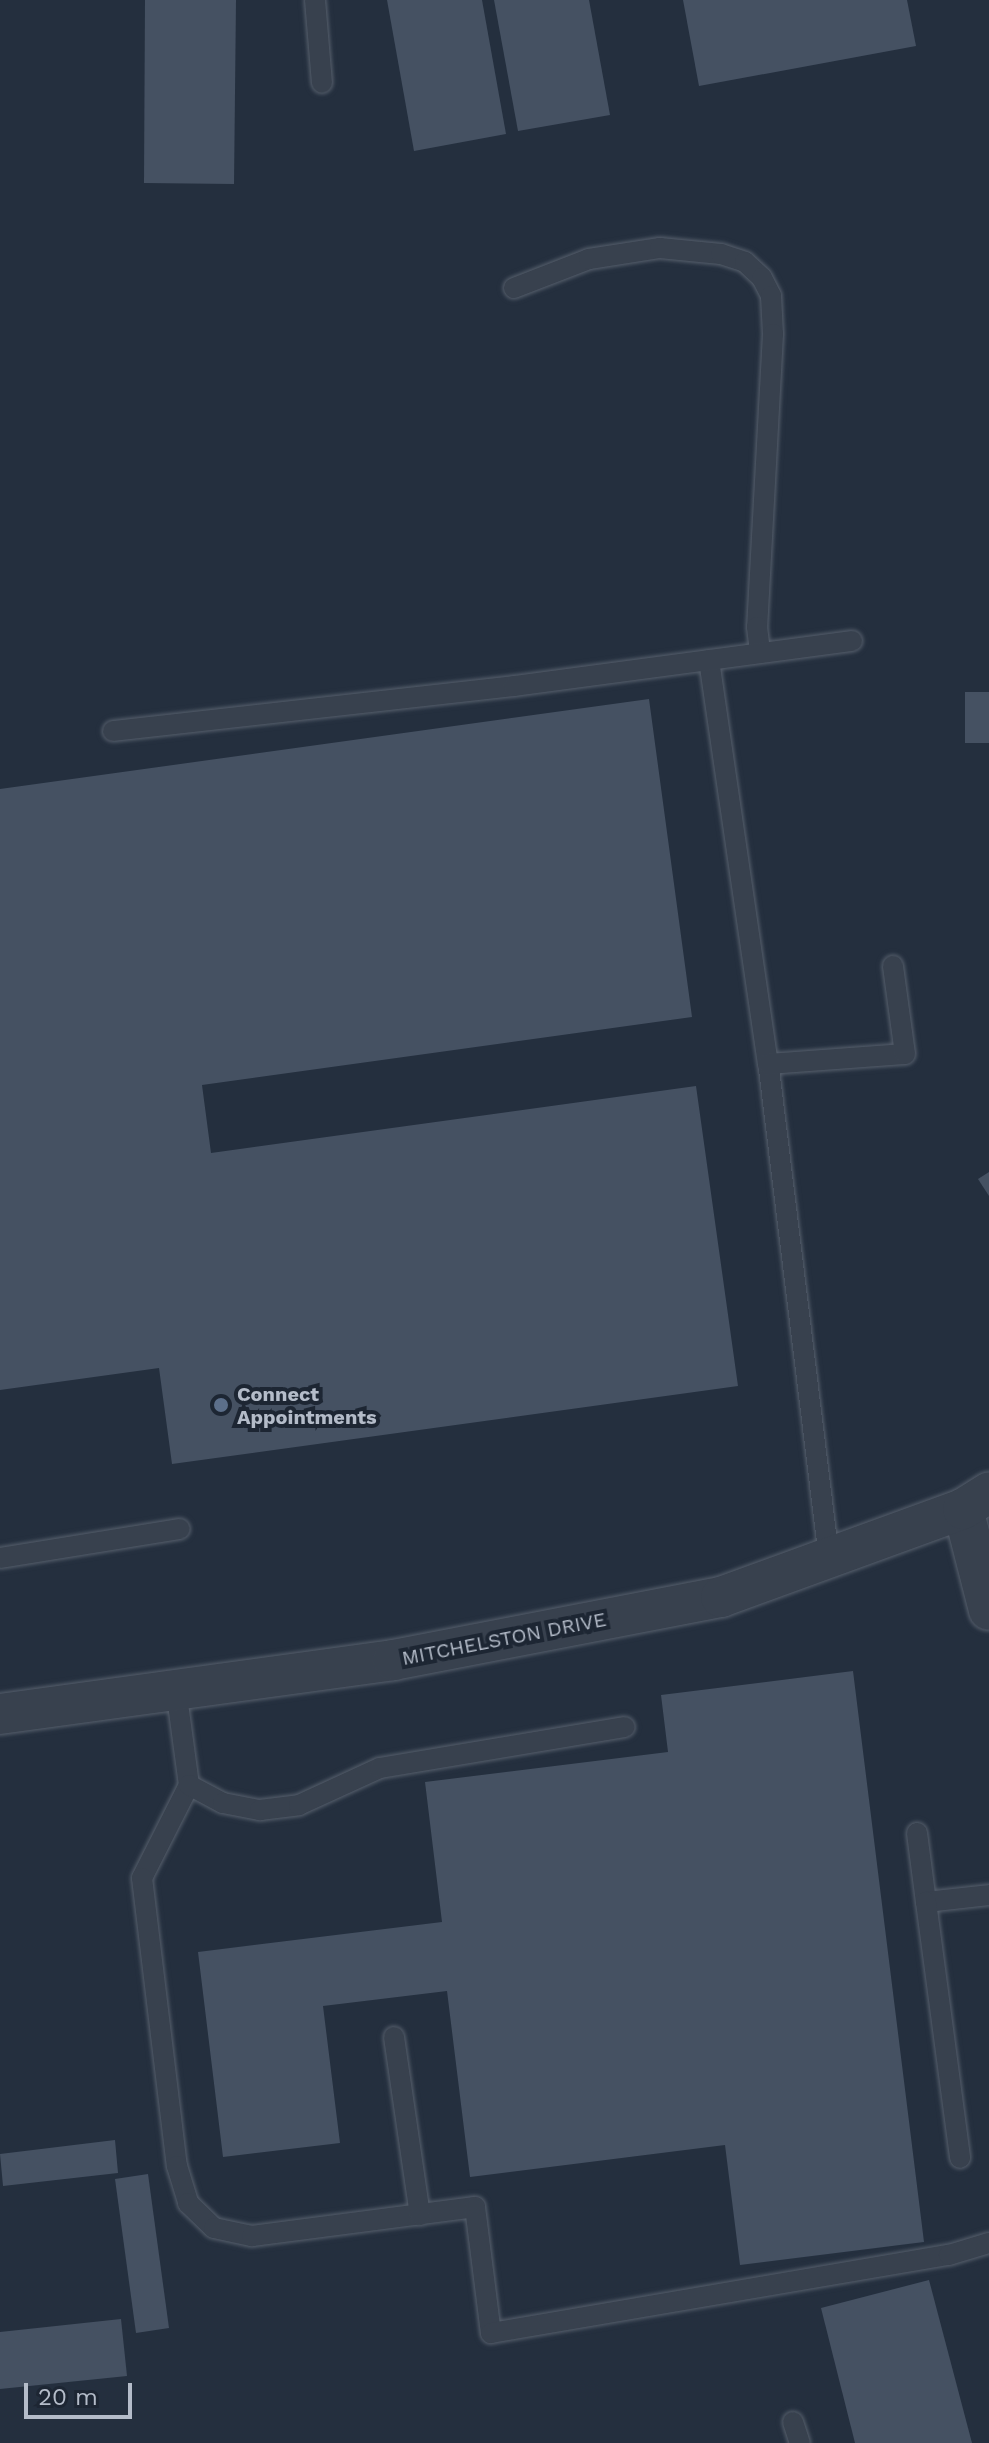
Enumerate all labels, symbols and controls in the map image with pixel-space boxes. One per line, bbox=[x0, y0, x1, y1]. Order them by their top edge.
place label: Connect Appointments bbox=[237, 1382, 377, 1429]
marker: Connect Appointments bbox=[212, 1396, 230, 1414]
street label: MITCHELSTON DRIVE bbox=[400, 1607, 608, 1671]
scale bar bbox=[28, 2367, 136, 2417]
text: 20 m bbox=[38, 2383, 98, 2411]

